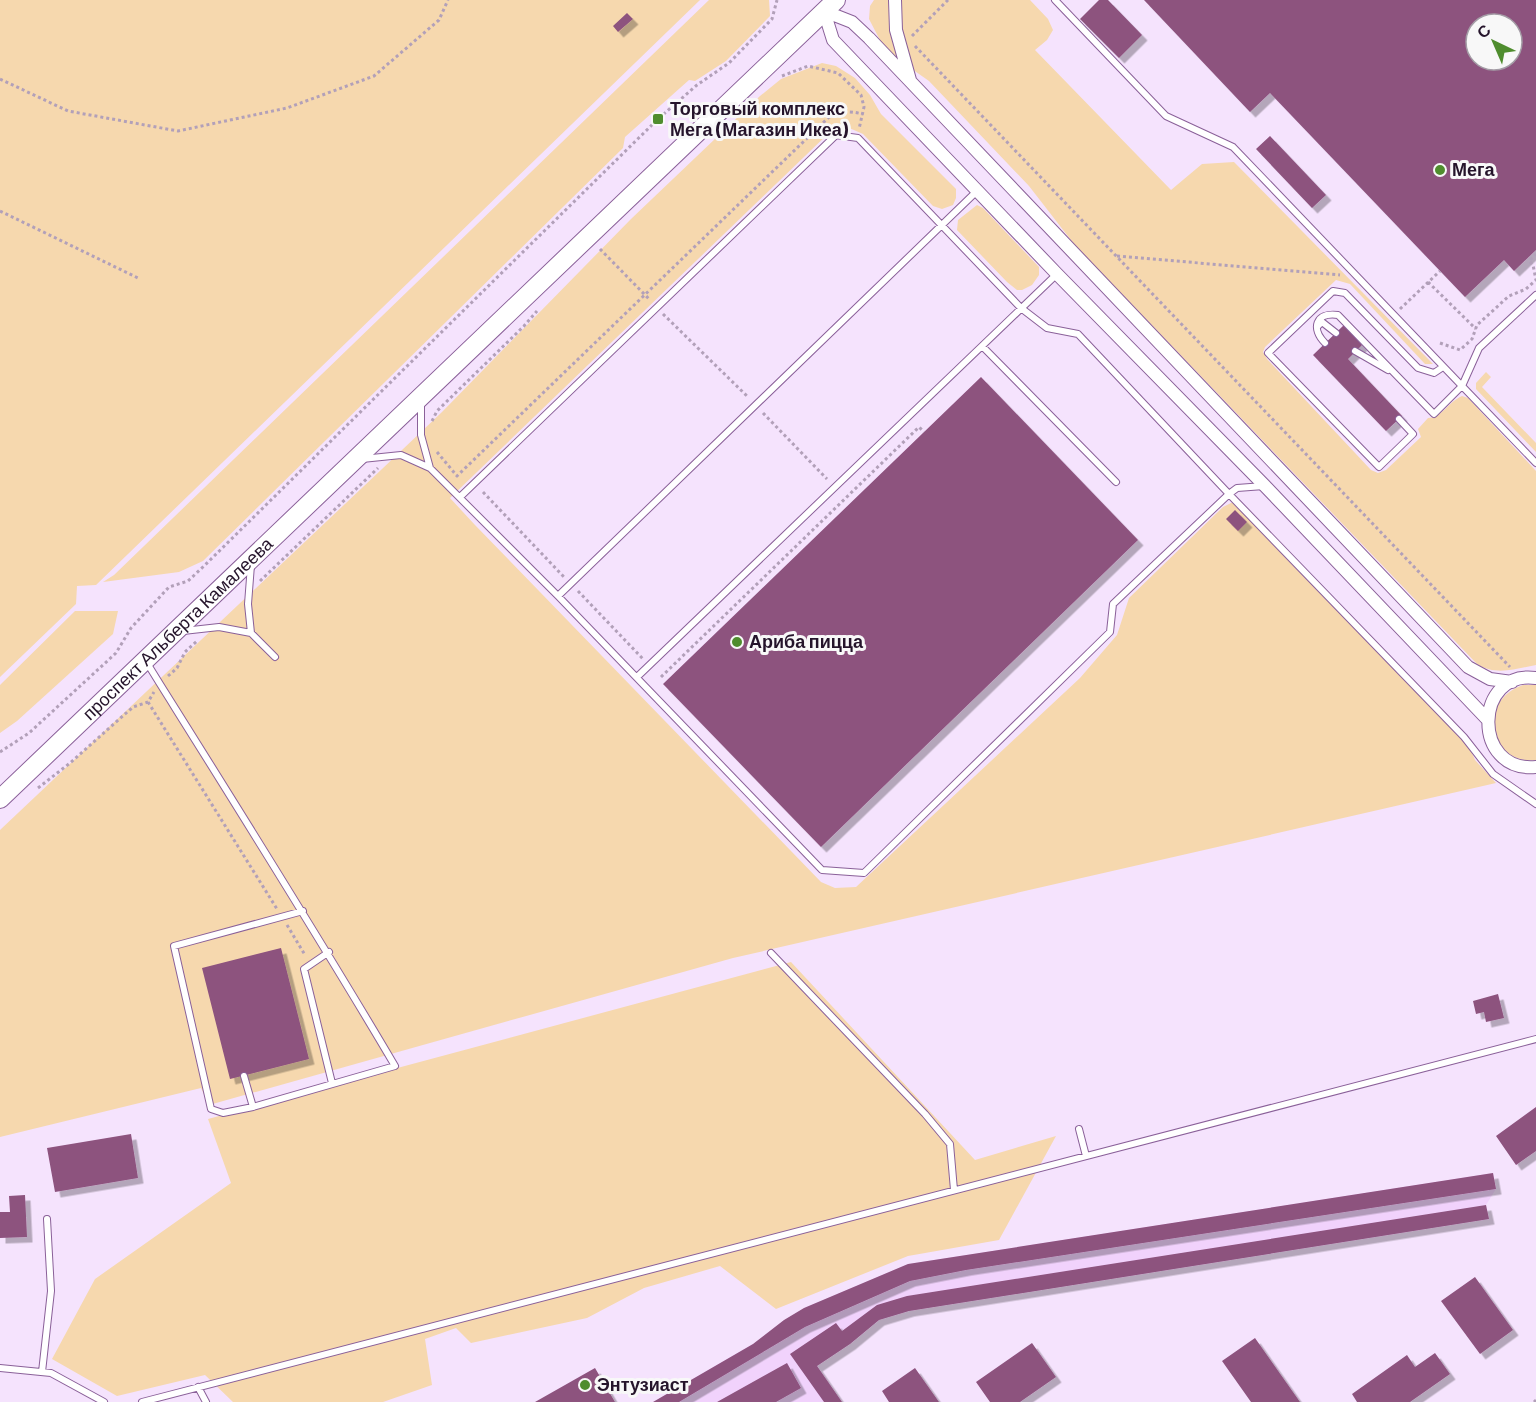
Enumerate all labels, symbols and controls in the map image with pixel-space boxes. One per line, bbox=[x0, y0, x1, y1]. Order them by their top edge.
north arrow bbox=[1464, 12, 1524, 72]
text: С bbox=[1472, 20, 1494, 42]
place label: Торговый комплекс Мега (Магазин Икеа) bbox=[670, 97, 849, 140]
marker: Торговый комплекс Мега (Магазин Икеа) bbox=[651, 112, 665, 126]
place label: Мега bbox=[1452, 158, 1496, 180]
marker: Мега bbox=[1433, 163, 1447, 177]
street label: проспект Альберта Камалеева bbox=[77, 532, 278, 724]
place label: Ариба пицца bbox=[749, 630, 864, 652]
marker: Ариба пицца bbox=[730, 635, 744, 649]
place label: Энтузиаст bbox=[597, 1373, 689, 1395]
marker: Энтузиаст bbox=[578, 1378, 592, 1392]

